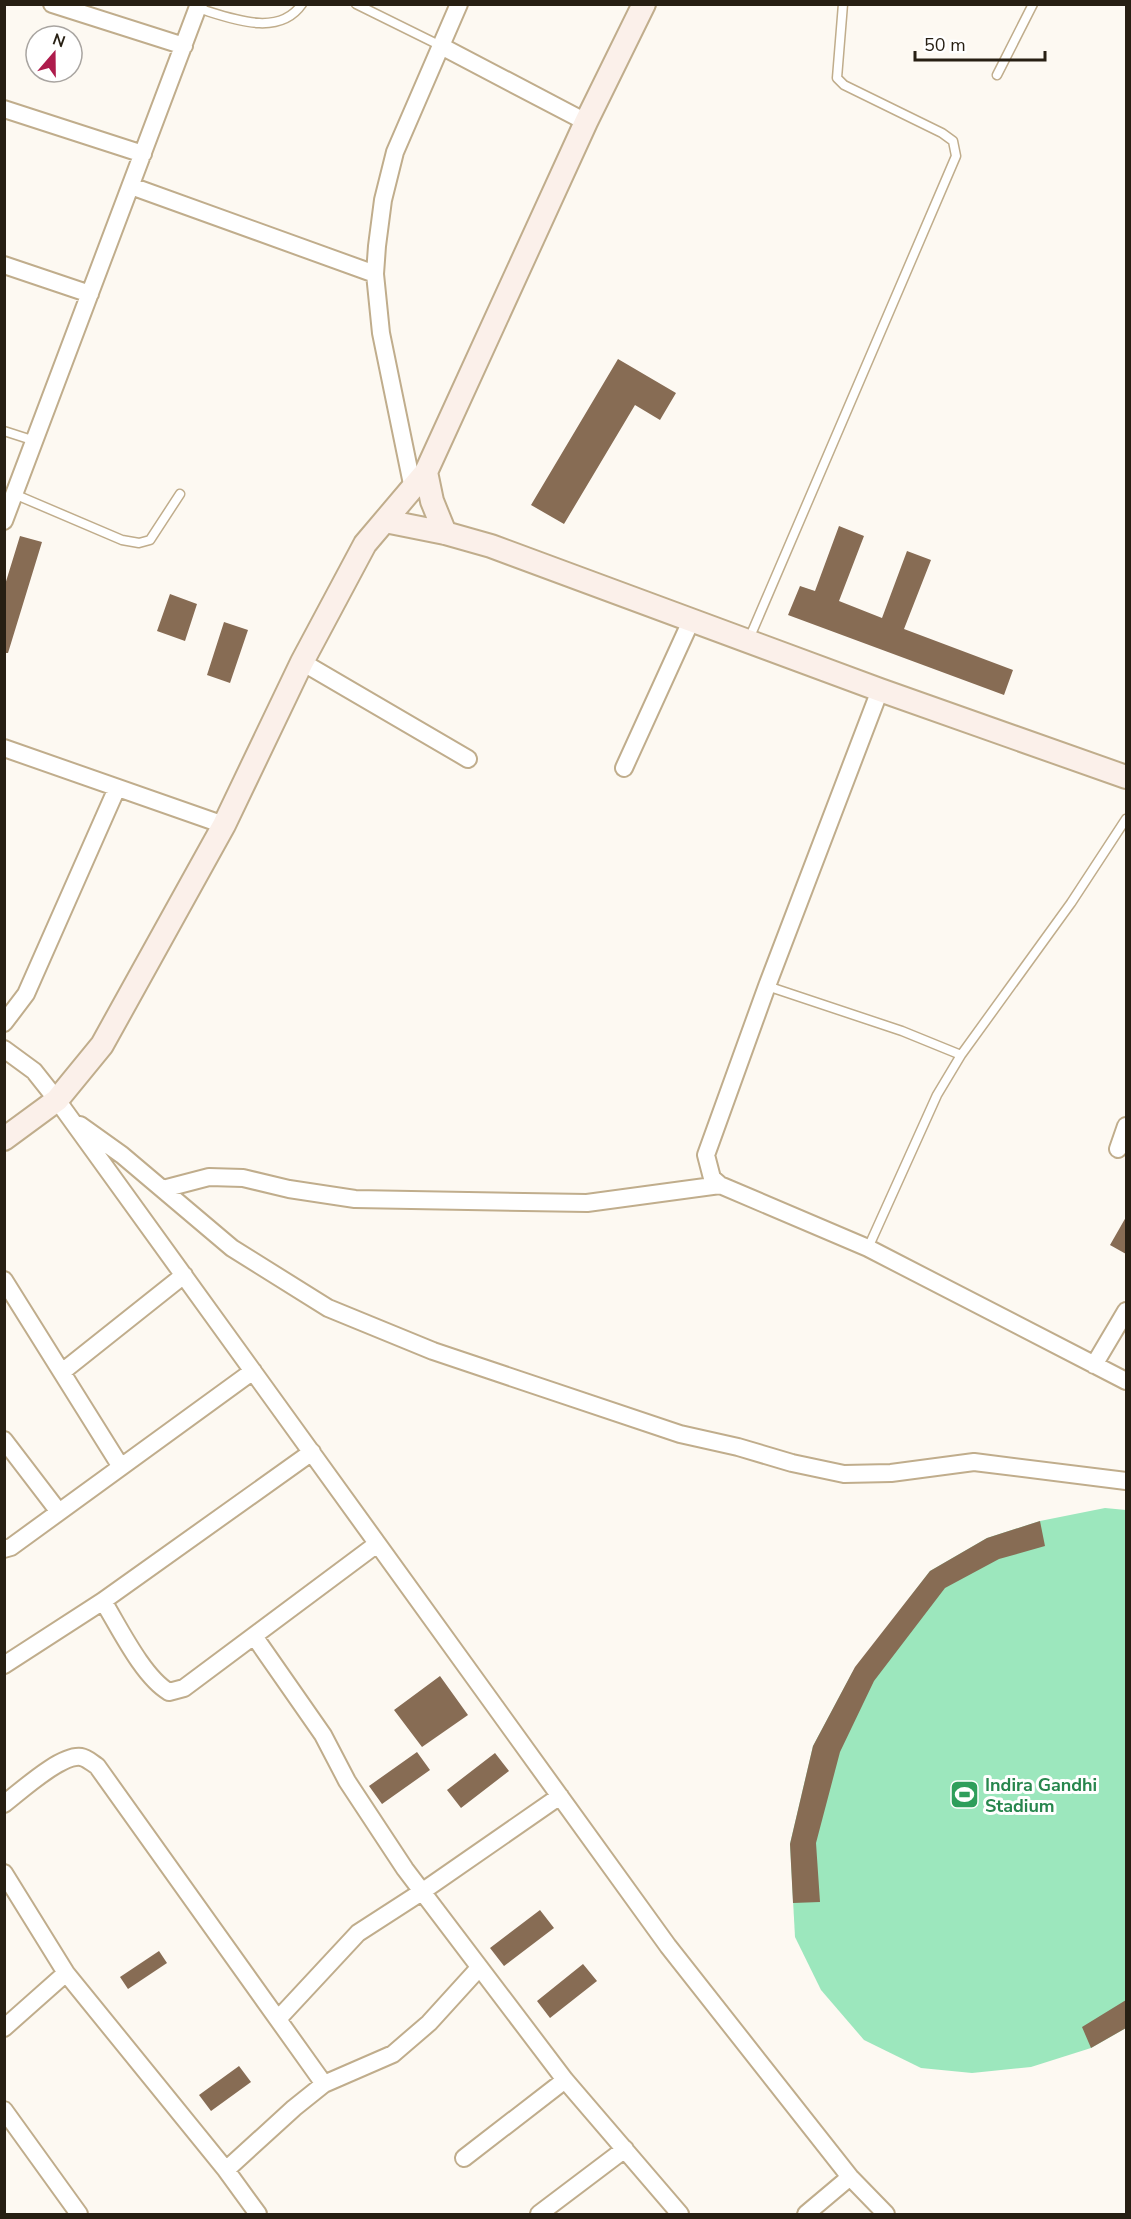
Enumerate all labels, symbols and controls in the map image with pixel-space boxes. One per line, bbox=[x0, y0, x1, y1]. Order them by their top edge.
north arrow bbox=[24, 24, 84, 84]
scale bar bbox=[915, 24, 1046, 62]
text: N bbox=[49, 28, 68, 53]
text: 50 m bbox=[924, 33, 966, 57]
place label: Indira Gandhi Stadium bbox=[985, 1773, 1097, 1818]
sports icon: Indira Gandhi Stadium bbox=[948, 1779, 980, 1811]

